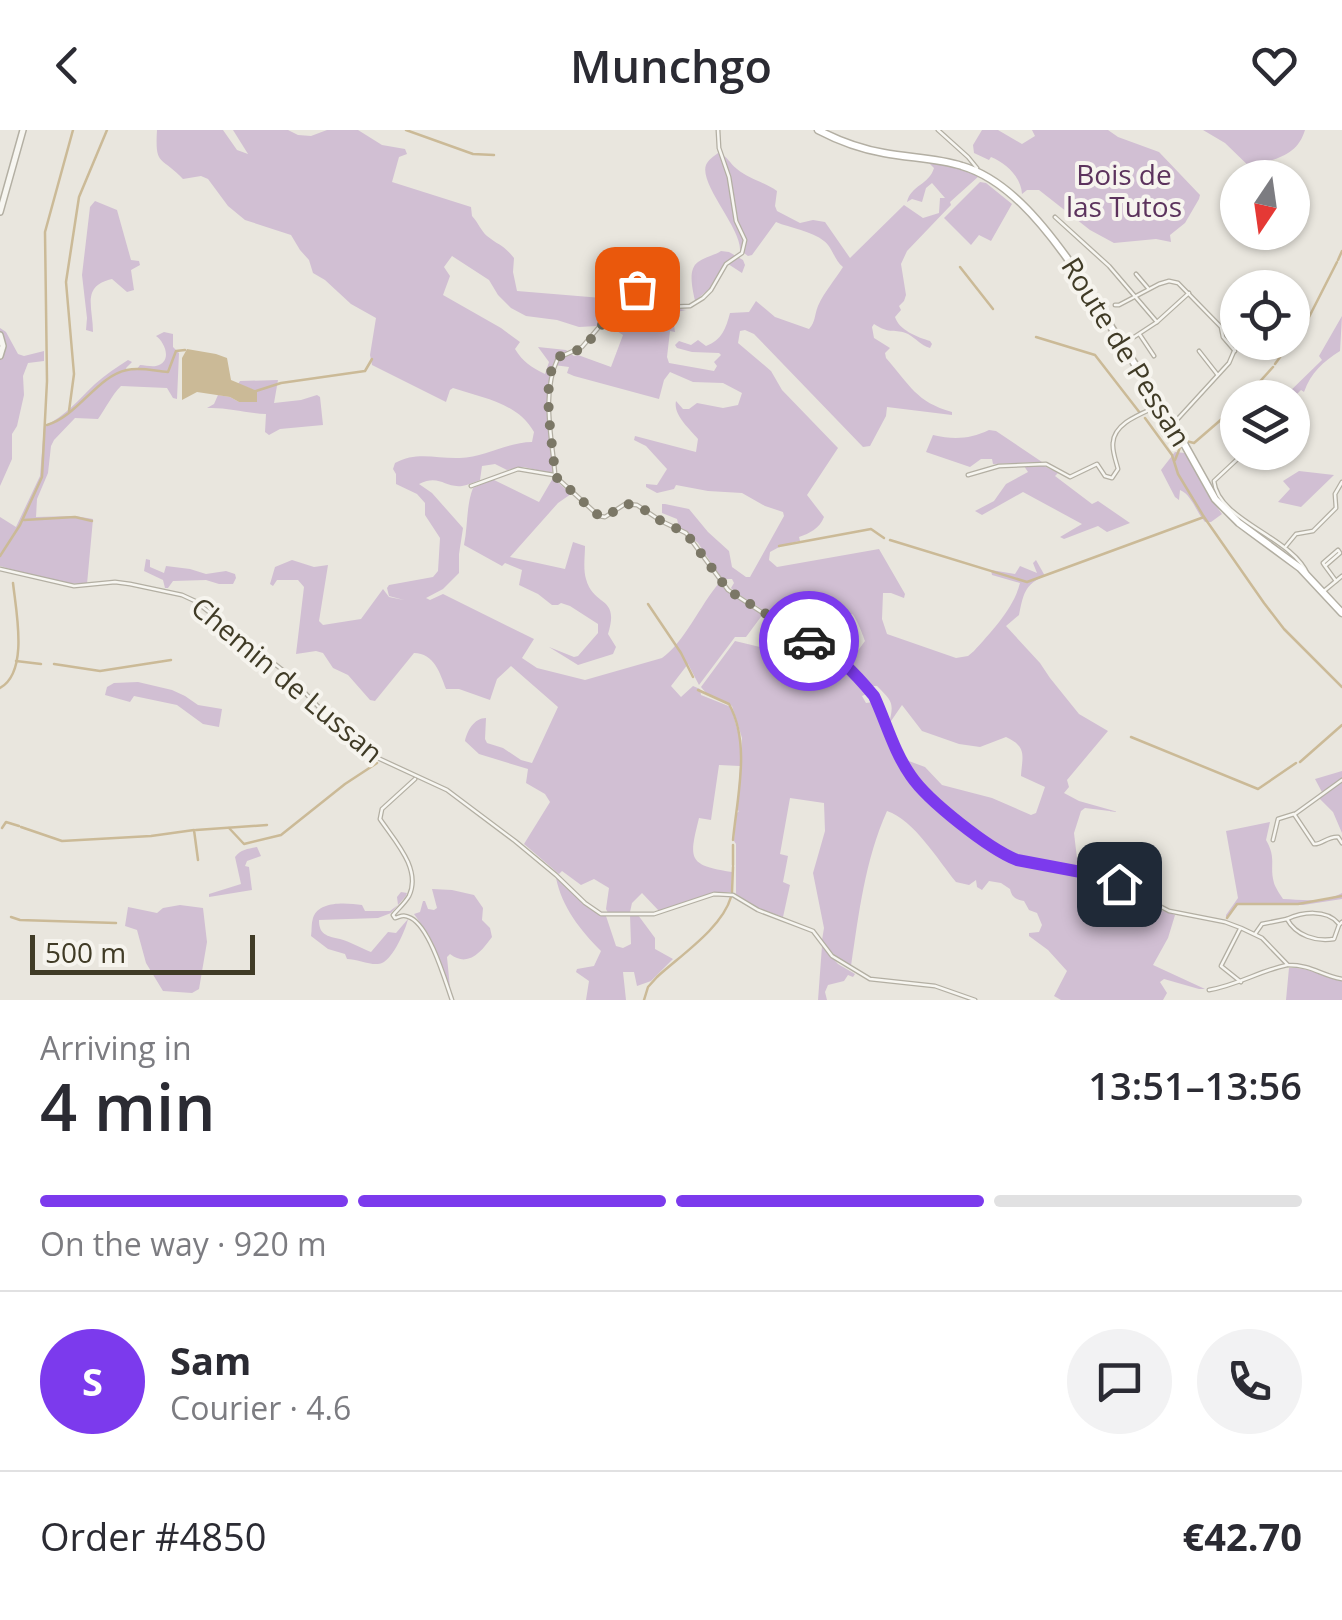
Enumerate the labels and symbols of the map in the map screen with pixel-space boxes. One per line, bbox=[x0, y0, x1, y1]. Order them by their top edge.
park label: Bois de las Tutos bbox=[1066, 155, 1182, 225]
north arrow bbox=[1220, 160, 1310, 250]
pin bbox=[595, 247, 680, 332]
street label: Route de Pessan bbox=[1053, 250, 1200, 453]
street label: Chemin de Lussan bbox=[184, 588, 392, 771]
courier bbox=[759, 591, 859, 691]
pin bbox=[1077, 842, 1162, 927]
scale bar bbox=[30, 930, 255, 974]

